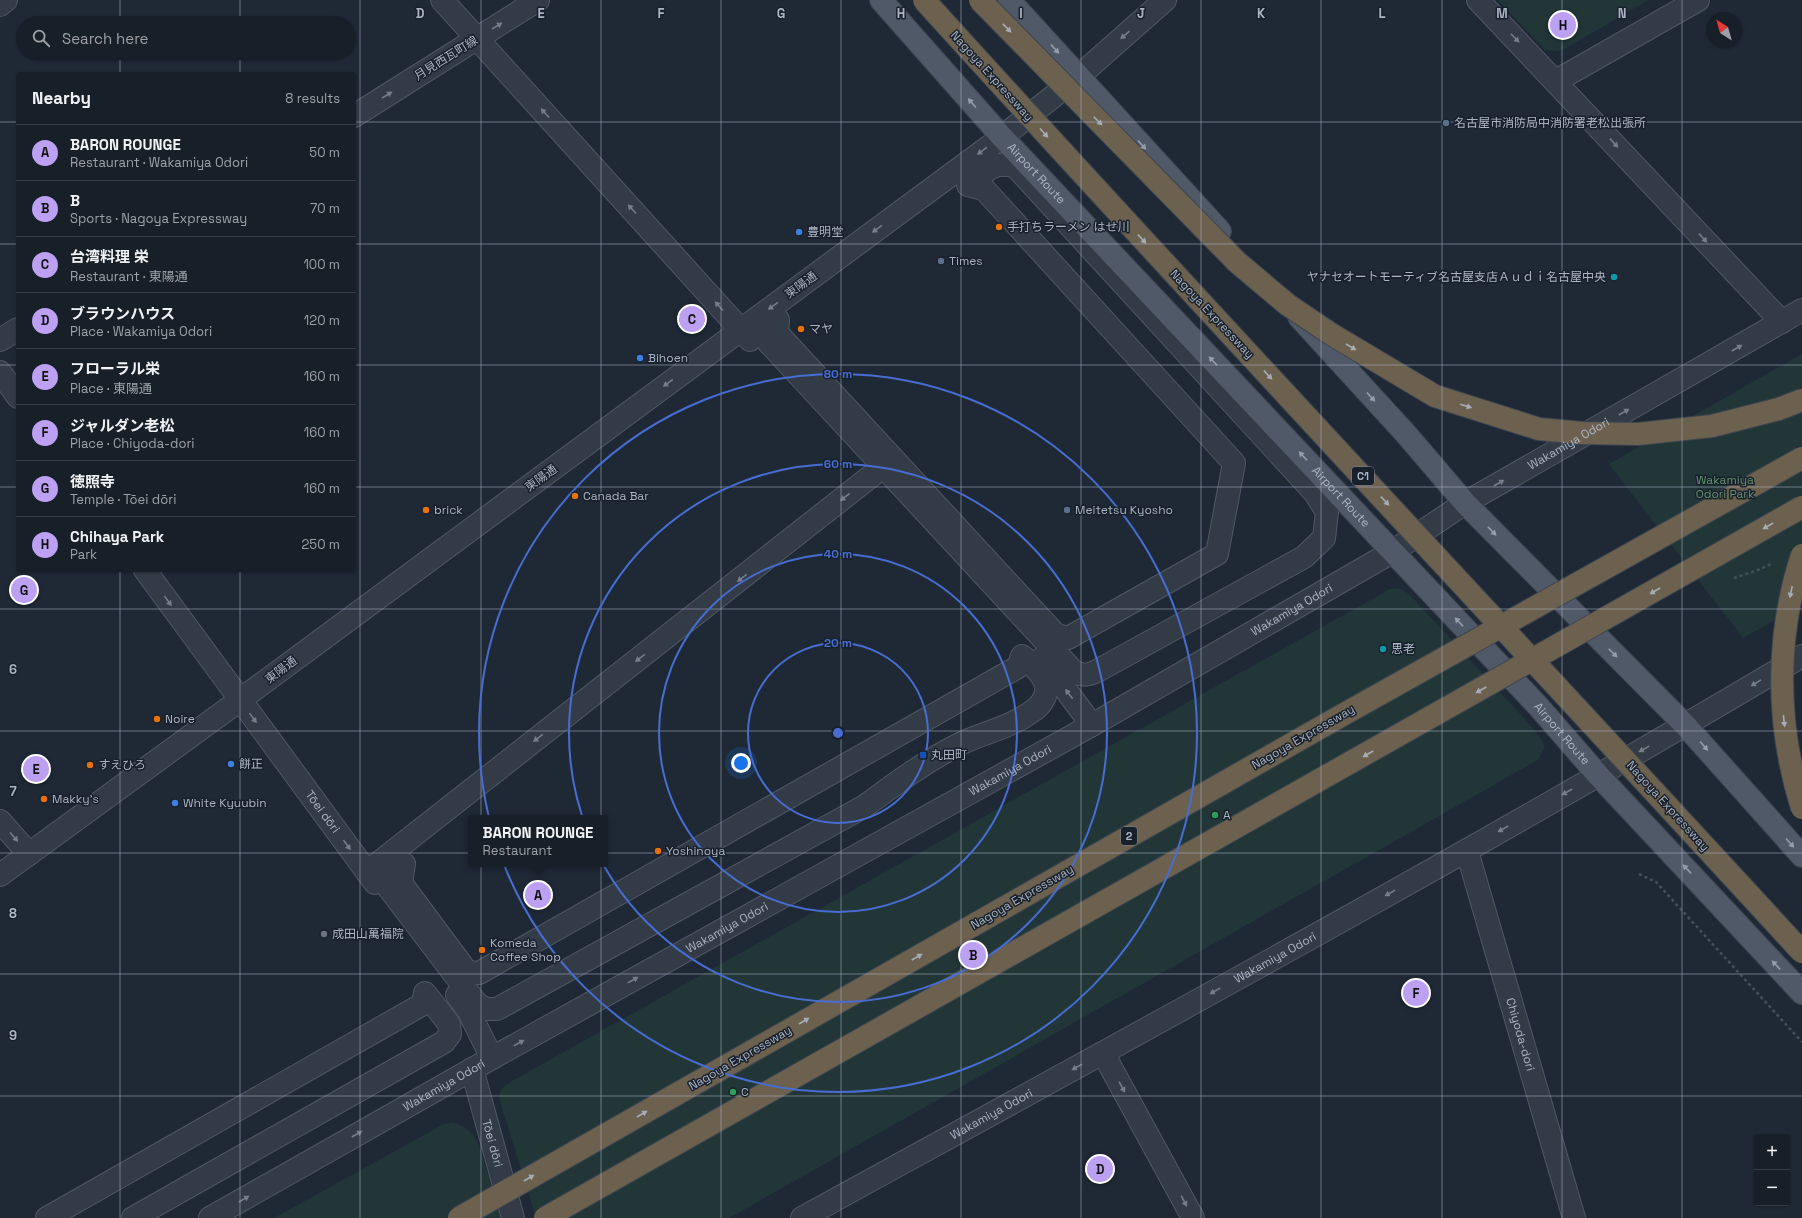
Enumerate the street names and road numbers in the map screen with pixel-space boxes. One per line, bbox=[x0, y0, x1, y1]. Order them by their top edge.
street label: Nagoya Expressway bbox=[947, 27, 1037, 125]
street label: 月見西瓦町線 bbox=[411, 32, 481, 84]
street label: Airport Route bbox=[1004, 140, 1069, 207]
street label: Nagoya Expressway bbox=[1166, 266, 1258, 362]
street label: 東陽通 bbox=[782, 268, 820, 302]
street label: Wakamiya Odori bbox=[1525, 414, 1612, 473]
street label: 東陽通 bbox=[522, 461, 560, 495]
street label: Airport Route bbox=[1308, 463, 1373, 531]
road number: C1 bbox=[1352, 467, 1374, 485]
street label: Wakamiya Odori bbox=[1248, 580, 1336, 640]
street label: 東陽通 bbox=[262, 653, 300, 687]
street label: Airport Route bbox=[1530, 699, 1594, 768]
street label: Nagoya Expressway bbox=[1249, 701, 1357, 773]
street label: Wakamiya Odori bbox=[966, 741, 1054, 800]
street label: Nagoya Expressway bbox=[1623, 757, 1713, 855]
street label: Tōei dōri bbox=[302, 787, 344, 836]
road number: 2 bbox=[1121, 827, 1137, 845]
street label: Nagoya Expressway bbox=[968, 861, 1076, 933]
street label: Wakamiya Odori bbox=[683, 898, 771, 957]
street label: Wakamiya Odori bbox=[1231, 928, 1319, 987]
street label: Chiyoda-dori bbox=[1502, 996, 1539, 1073]
street label: Nagoya Expressway bbox=[686, 1022, 794, 1094]
street label: Wakamiya Odori bbox=[400, 1056, 488, 1115]
street label: Wakamiya Odori bbox=[947, 1085, 1036, 1143]
street label: Tōei dōri bbox=[478, 1117, 507, 1169]

